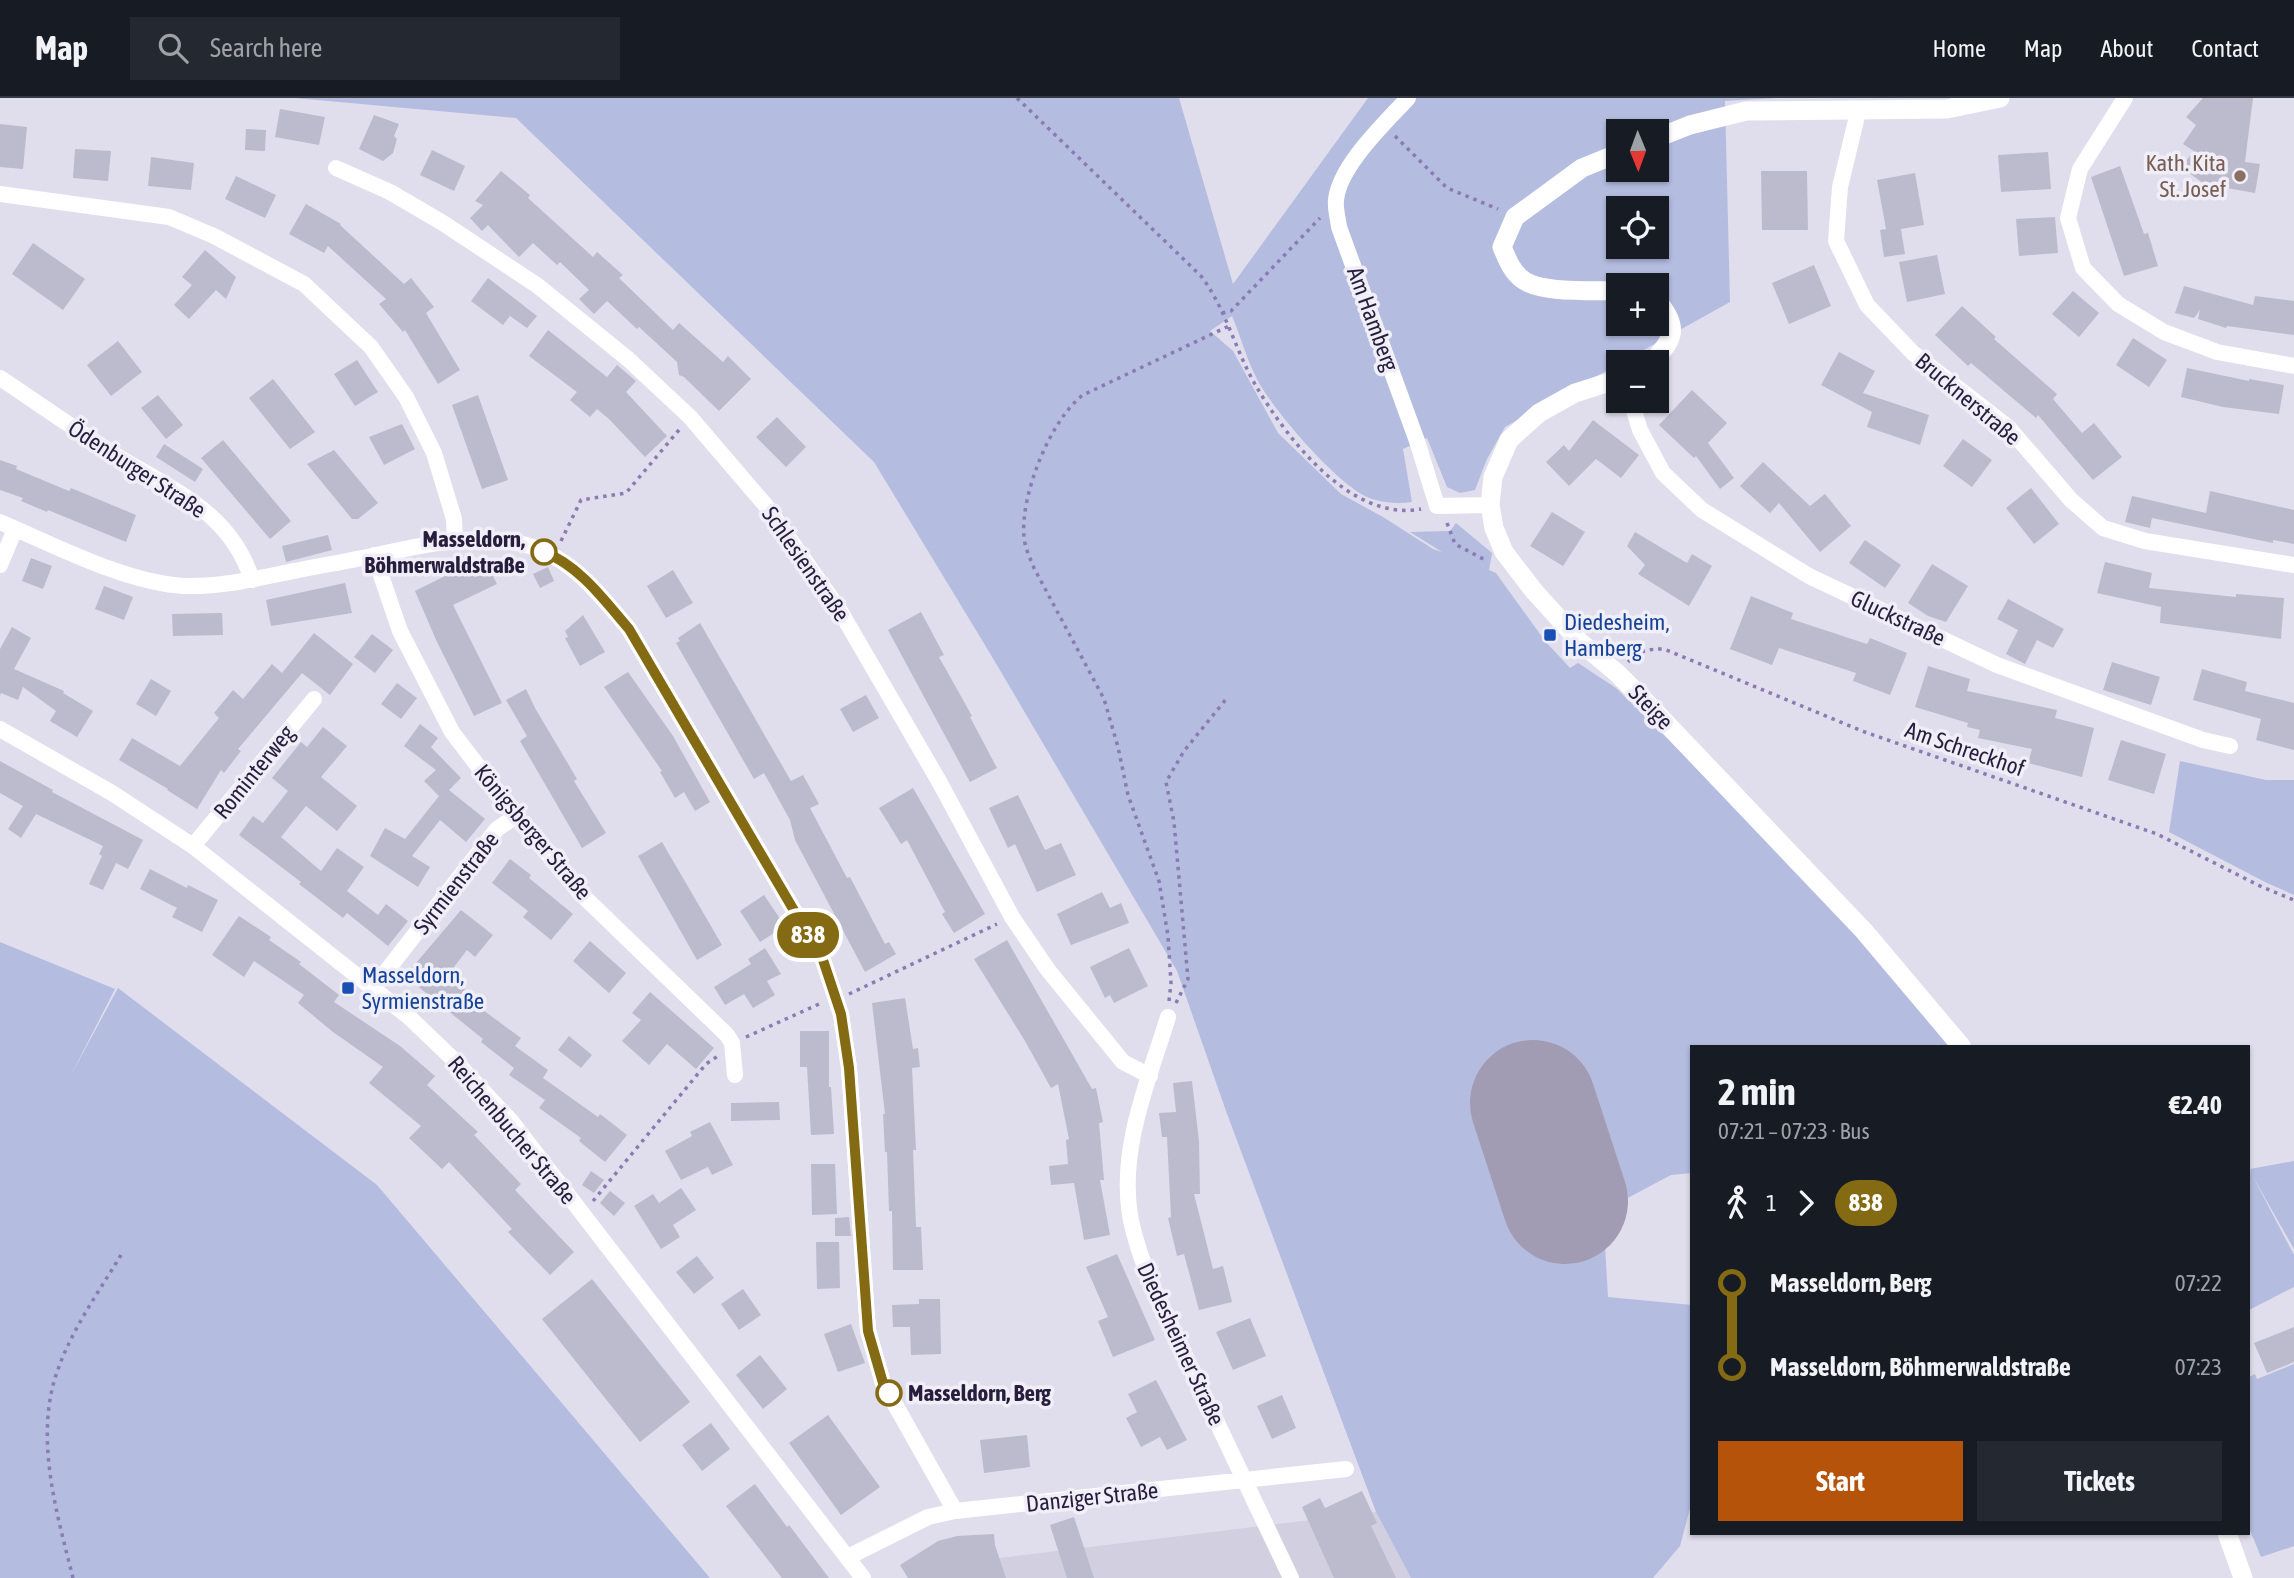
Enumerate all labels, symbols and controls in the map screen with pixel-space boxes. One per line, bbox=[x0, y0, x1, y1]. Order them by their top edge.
search box bbox=[130, 17, 620, 80]
text: Map bbox=[35, 29, 88, 67]
icon: search bbox=[154, 29, 192, 67]
text: Search here bbox=[210, 33, 322, 63]
text: Home bbox=[1932, 35, 1986, 62]
text: Map bbox=[2024, 35, 2062, 62]
text: About bbox=[2100, 35, 2153, 62]
text: Contact bbox=[2191, 35, 2259, 62]
north arrow bbox=[1606, 119, 1670, 182]
map controls bbox=[1606, 119, 1669, 413]
place label: Kath. Kita St. Josef bbox=[2146, 150, 2226, 202]
marker: Kath. Kita St. Josef bbox=[2232, 168, 2248, 184]
button: locate bbox=[1606, 196, 1669, 259]
street label: Am Hamberg bbox=[1342, 263, 1404, 375]
button: + bbox=[1606, 273, 1669, 336]
street label: Brucknerstraße bbox=[1910, 348, 2026, 450]
button: − bbox=[1606, 350, 1669, 413]
street label: Ödenburger Straße bbox=[63, 415, 211, 523]
street label: Schlesienstraße bbox=[757, 502, 855, 626]
place label: Masseldorn, Böhmerwaldstraße bbox=[364, 526, 525, 578]
marker: Masseldorn, Böhmerwaldstraße bbox=[531, 539, 557, 565]
street label: Gluckstraße bbox=[1847, 585, 1949, 651]
place label: Diedesheim, Hamberg bbox=[1564, 609, 1670, 661]
marker: Diedesheim, Hamberg bbox=[1542, 627, 1558, 643]
street label: Steige bbox=[1624, 679, 1678, 735]
street label: Am Schreckhof bbox=[1902, 716, 2028, 782]
street label: Rominterweg bbox=[208, 720, 300, 824]
street label: Königsberger Straße bbox=[469, 759, 597, 905]
street label: Syrmienstraße bbox=[408, 827, 504, 939]
line badge: 838 bbox=[768, 912, 848, 958]
text: 838 bbox=[791, 921, 825, 948]
place label: Masseldorn, Syrmienstraße bbox=[362, 962, 484, 1014]
marker: Masseldorn, Syrmienstraße bbox=[340, 980, 356, 996]
street label: Reichenbucher Straße bbox=[443, 1051, 581, 1209]
text: 2 min bbox=[1718, 1070, 1796, 1113]
text: €2.40 bbox=[2169, 1090, 2222, 1120]
text: 07:21 – 07:23 · Bus bbox=[1718, 1118, 1870, 1144]
icon: walk bbox=[1718, 1184, 1756, 1222]
icon: forward bbox=[1787, 1184, 1825, 1222]
text: 838 bbox=[1849, 1189, 1883, 1216]
text: 1 bbox=[1766, 1190, 1777, 1216]
street label: Diedesheimer Straße bbox=[1132, 1259, 1230, 1429]
text: Masseldorn, Berg bbox=[1770, 1268, 1932, 1298]
text: 07:22 bbox=[2175, 1270, 2222, 1296]
text: Masseldorn, Böhmerwaldstraße bbox=[1770, 1352, 2071, 1382]
text: 07:23 bbox=[2175, 1354, 2222, 1380]
marker: Masseldorn, Berg bbox=[876, 1380, 902, 1406]
place label: Masseldorn, Berg bbox=[908, 1380, 1051, 1406]
button: Start bbox=[1718, 1441, 1963, 1521]
button: Tickets bbox=[1977, 1441, 2222, 1521]
street label: Danziger Straße bbox=[1025, 1477, 1159, 1517]

